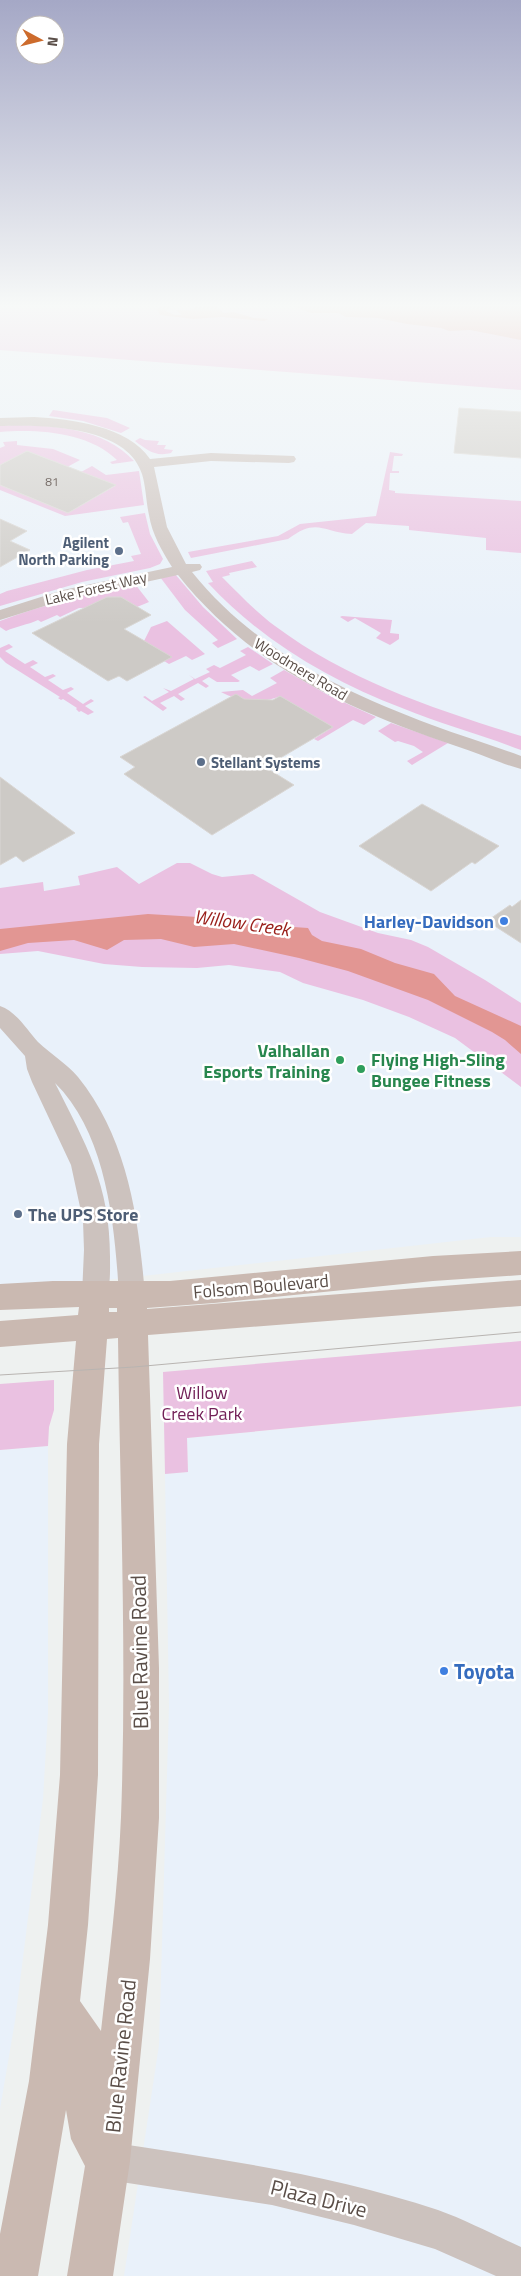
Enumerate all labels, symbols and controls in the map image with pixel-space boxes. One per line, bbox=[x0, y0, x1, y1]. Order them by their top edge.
north arrow bbox=[15, 15, 65, 65]
text: N bbox=[42, 36, 64, 48]
house number: 81 bbox=[45, 472, 59, 491]
place label: Agilent North Parking bbox=[18, 531, 110, 571]
marker: Agilent North Parking bbox=[113, 545, 125, 557]
street label: Lake Forest Way bbox=[43, 565, 149, 611]
street label: Woodmere Road bbox=[250, 632, 352, 706]
place label: Stellant Systems bbox=[211, 751, 320, 774]
marker: Stellant Systems bbox=[195, 756, 207, 768]
water label: Willow Creek bbox=[192, 901, 294, 943]
place label: Harley-Davidson bbox=[364, 908, 494, 935]
marker: Harley-Davidson bbox=[498, 915, 510, 927]
place label: Valhallan Esports Training bbox=[203, 1037, 330, 1085]
place label: Flying High-Sling Bungee Fitness bbox=[371, 1046, 505, 1094]
marker: Valhallan Esports Training bbox=[334, 1054, 346, 1066]
marker: Flying High-Sling Bungee Fitness bbox=[355, 1063, 367, 1075]
place label: The UPS Store bbox=[28, 1201, 138, 1228]
marker: The UPS Store bbox=[12, 1208, 24, 1220]
street label: Folsom Boulevard bbox=[192, 1267, 330, 1305]
park label: Willow Creek Park bbox=[162, 1379, 243, 1427]
street label: Blue Ravine Road bbox=[122, 1575, 156, 1729]
place label: Toyota bbox=[454, 1655, 515, 1687]
marker: Toyota bbox=[438, 1665, 450, 1677]
street label: Blue Ravine Road bbox=[96, 1978, 144, 2134]
street label: Plaza Drive bbox=[267, 2171, 371, 2225]

